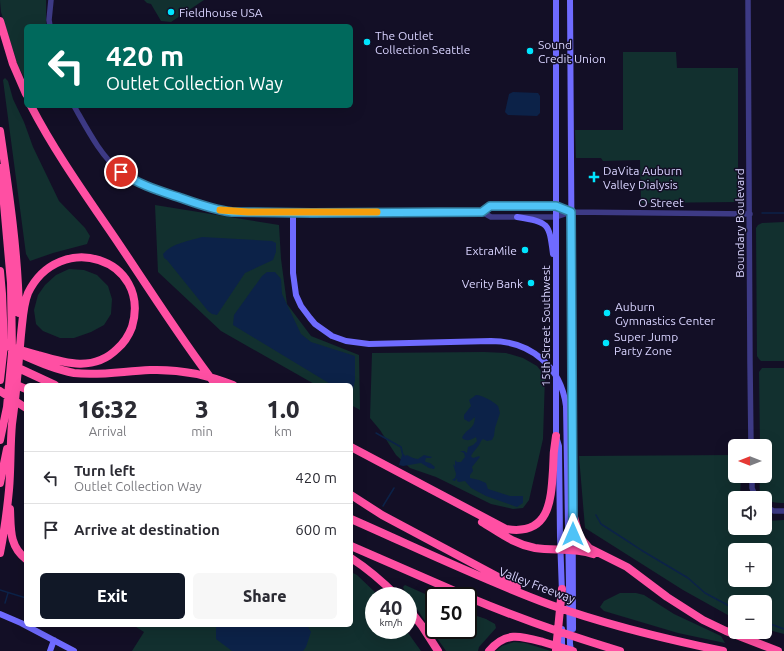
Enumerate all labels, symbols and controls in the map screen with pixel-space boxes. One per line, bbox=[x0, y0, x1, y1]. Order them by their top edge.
place label: Fieldhouse USA bbox=[179, 6, 263, 19]
marker: Fieldhouse USA bbox=[166, 7, 176, 17]
place label: The Outlet Collection Seattle bbox=[375, 29, 470, 56]
marker: The Outlet Collection Seattle bbox=[362, 37, 372, 47]
place label: Sound Credit Union bbox=[538, 38, 606, 65]
icon: left bbox=[40, 40, 92, 92]
text: 420 m bbox=[106, 40, 184, 71]
marker: Sound Credit Union bbox=[525, 46, 535, 56]
text: Outlet Collection Way bbox=[106, 73, 283, 93]
pin bbox=[104, 155, 138, 189]
icon: arrive bbox=[110, 161, 132, 183]
place label: DaVita Auburn Valley Dialysis bbox=[603, 164, 682, 191]
street label: Boundary Boulevard bbox=[733, 168, 746, 278]
marker: DaVita Auburn Valley Dialysis bbox=[588, 171, 600, 183]
street label: O Street bbox=[638, 196, 684, 209]
place label: ExtraMile bbox=[466, 244, 517, 257]
marker: ExtraMile bbox=[520, 245, 530, 255]
street label: 15th Street Southwest bbox=[539, 265, 552, 387]
place label: Verity Bank bbox=[462, 277, 523, 290]
marker: Verity Bank bbox=[526, 278, 536, 288]
place label: Auburn Gymnastics Center bbox=[615, 300, 716, 327]
marker: Auburn Gymnastics Center bbox=[602, 308, 612, 318]
place label: Super Jump Party Zone bbox=[614, 330, 678, 357]
marker: Super Jump Party Zone bbox=[601, 338, 611, 348]
text: 16:32 bbox=[78, 396, 138, 423]
text: 3 bbox=[195, 396, 209, 423]
text: 1.0 bbox=[266, 396, 299, 423]
text: Arrival bbox=[89, 424, 126, 438]
text: min bbox=[191, 424, 213, 438]
text: km bbox=[274, 424, 292, 438]
north arrow bbox=[728, 439, 772, 483]
map controls bbox=[728, 439, 772, 639]
text: Turn left bbox=[74, 462, 135, 479]
icon: left bbox=[40, 467, 62, 489]
text: 420 m bbox=[295, 469, 337, 486]
text: Outlet Collection Way bbox=[74, 479, 202, 493]
button: sound bbox=[728, 491, 772, 535]
position arrow bbox=[552, 513, 594, 555]
icon: arrive bbox=[40, 519, 62, 541]
text: Arrive at destination bbox=[74, 521, 220, 538]
text: 600 m bbox=[295, 521, 337, 538]
button: + bbox=[728, 543, 772, 587]
street label: Valley Freeway bbox=[497, 565, 577, 606]
button: Exit bbox=[40, 573, 185, 619]
button: Share bbox=[193, 573, 337, 619]
speed limit sign: 50 bbox=[425, 587, 477, 639]
button: − bbox=[728, 595, 772, 639]
text: 40 bbox=[380, 596, 402, 619]
text: km/h bbox=[379, 617, 403, 628]

